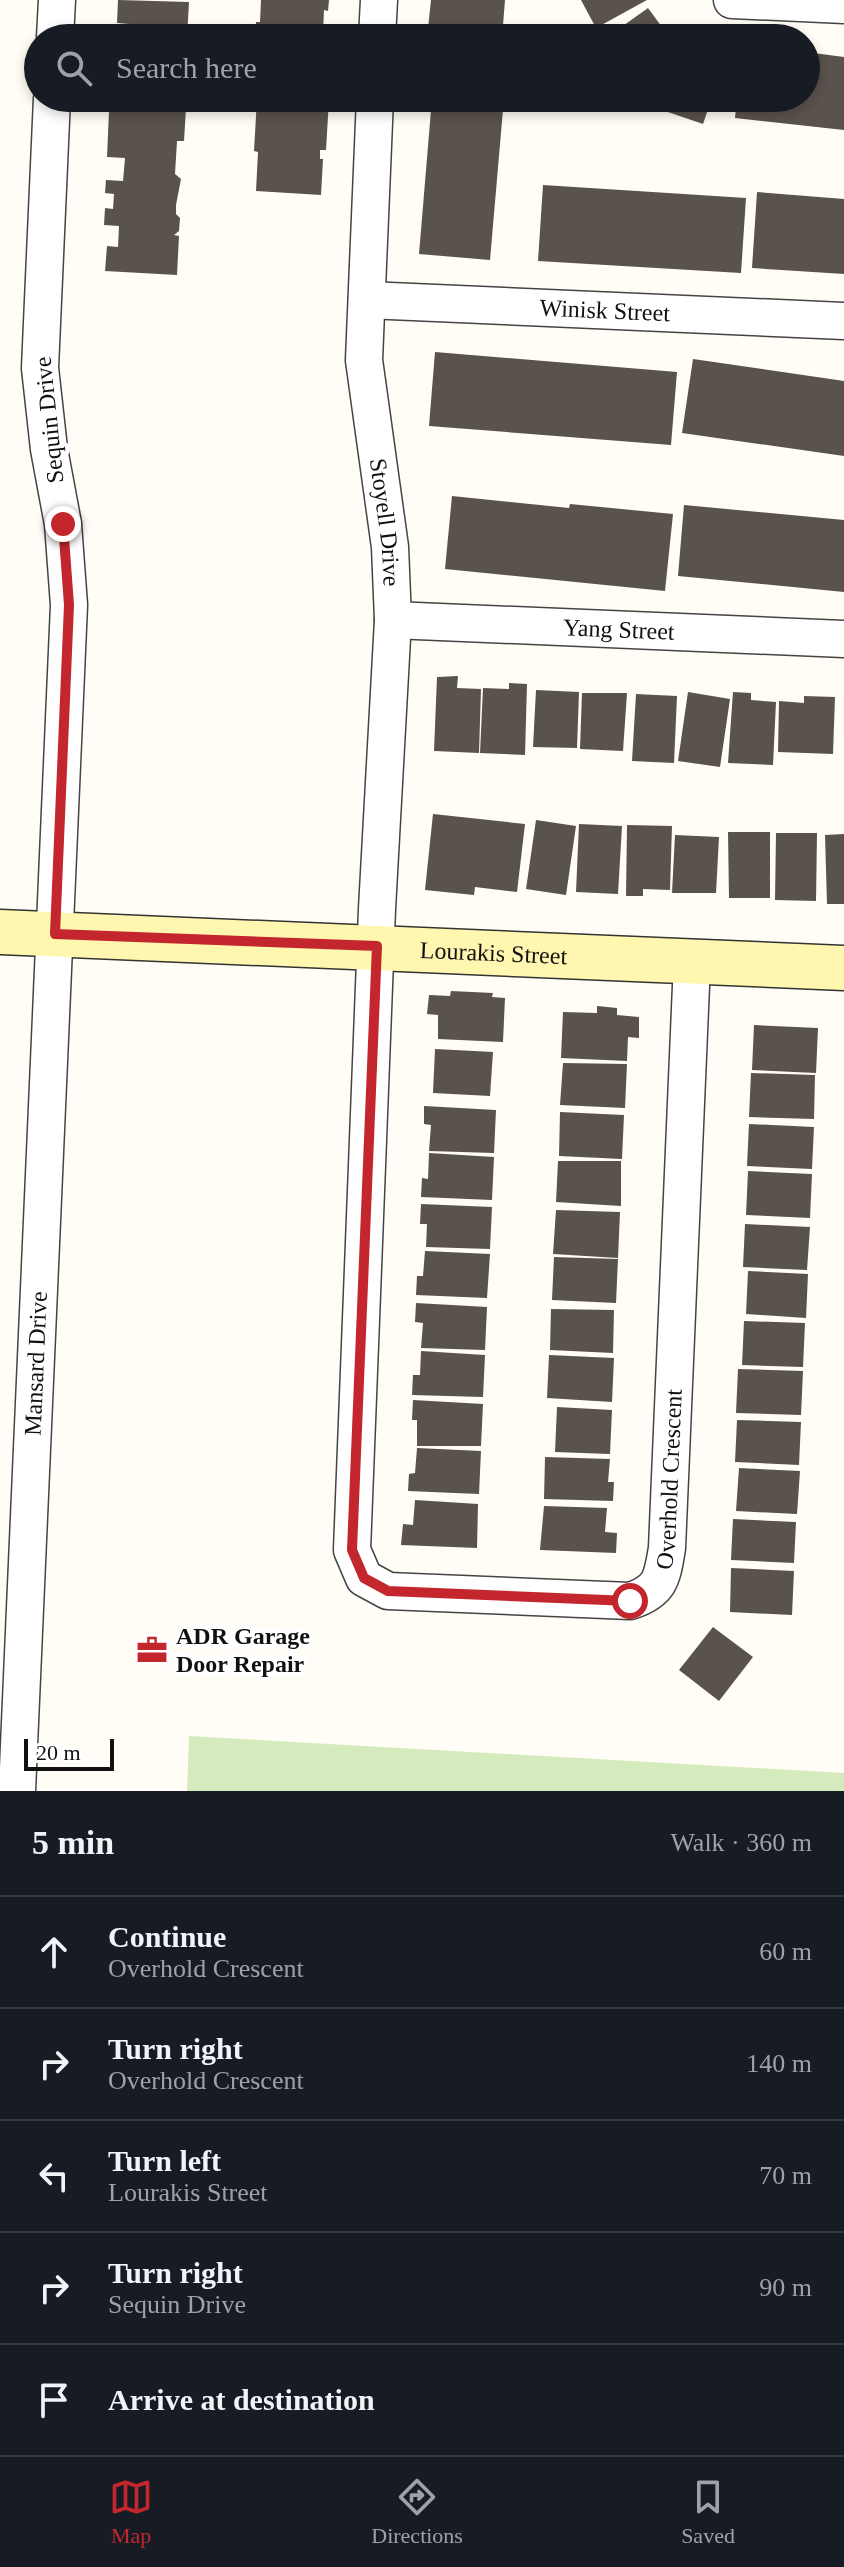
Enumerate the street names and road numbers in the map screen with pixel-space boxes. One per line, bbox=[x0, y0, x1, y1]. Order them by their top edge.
street label: Winisk Street bbox=[539, 295, 671, 326]
street label: Sequin Drive bbox=[29, 355, 69, 485]
street label: Stoyell Drive bbox=[365, 457, 405, 587]
street label: Yang Street bbox=[562, 614, 675, 645]
street label: Lourakis Street bbox=[419, 937, 568, 969]
street label: Mansard Drive bbox=[20, 1291, 52, 1436]
street label: Overhold Crescent bbox=[651, 1388, 687, 1572]

